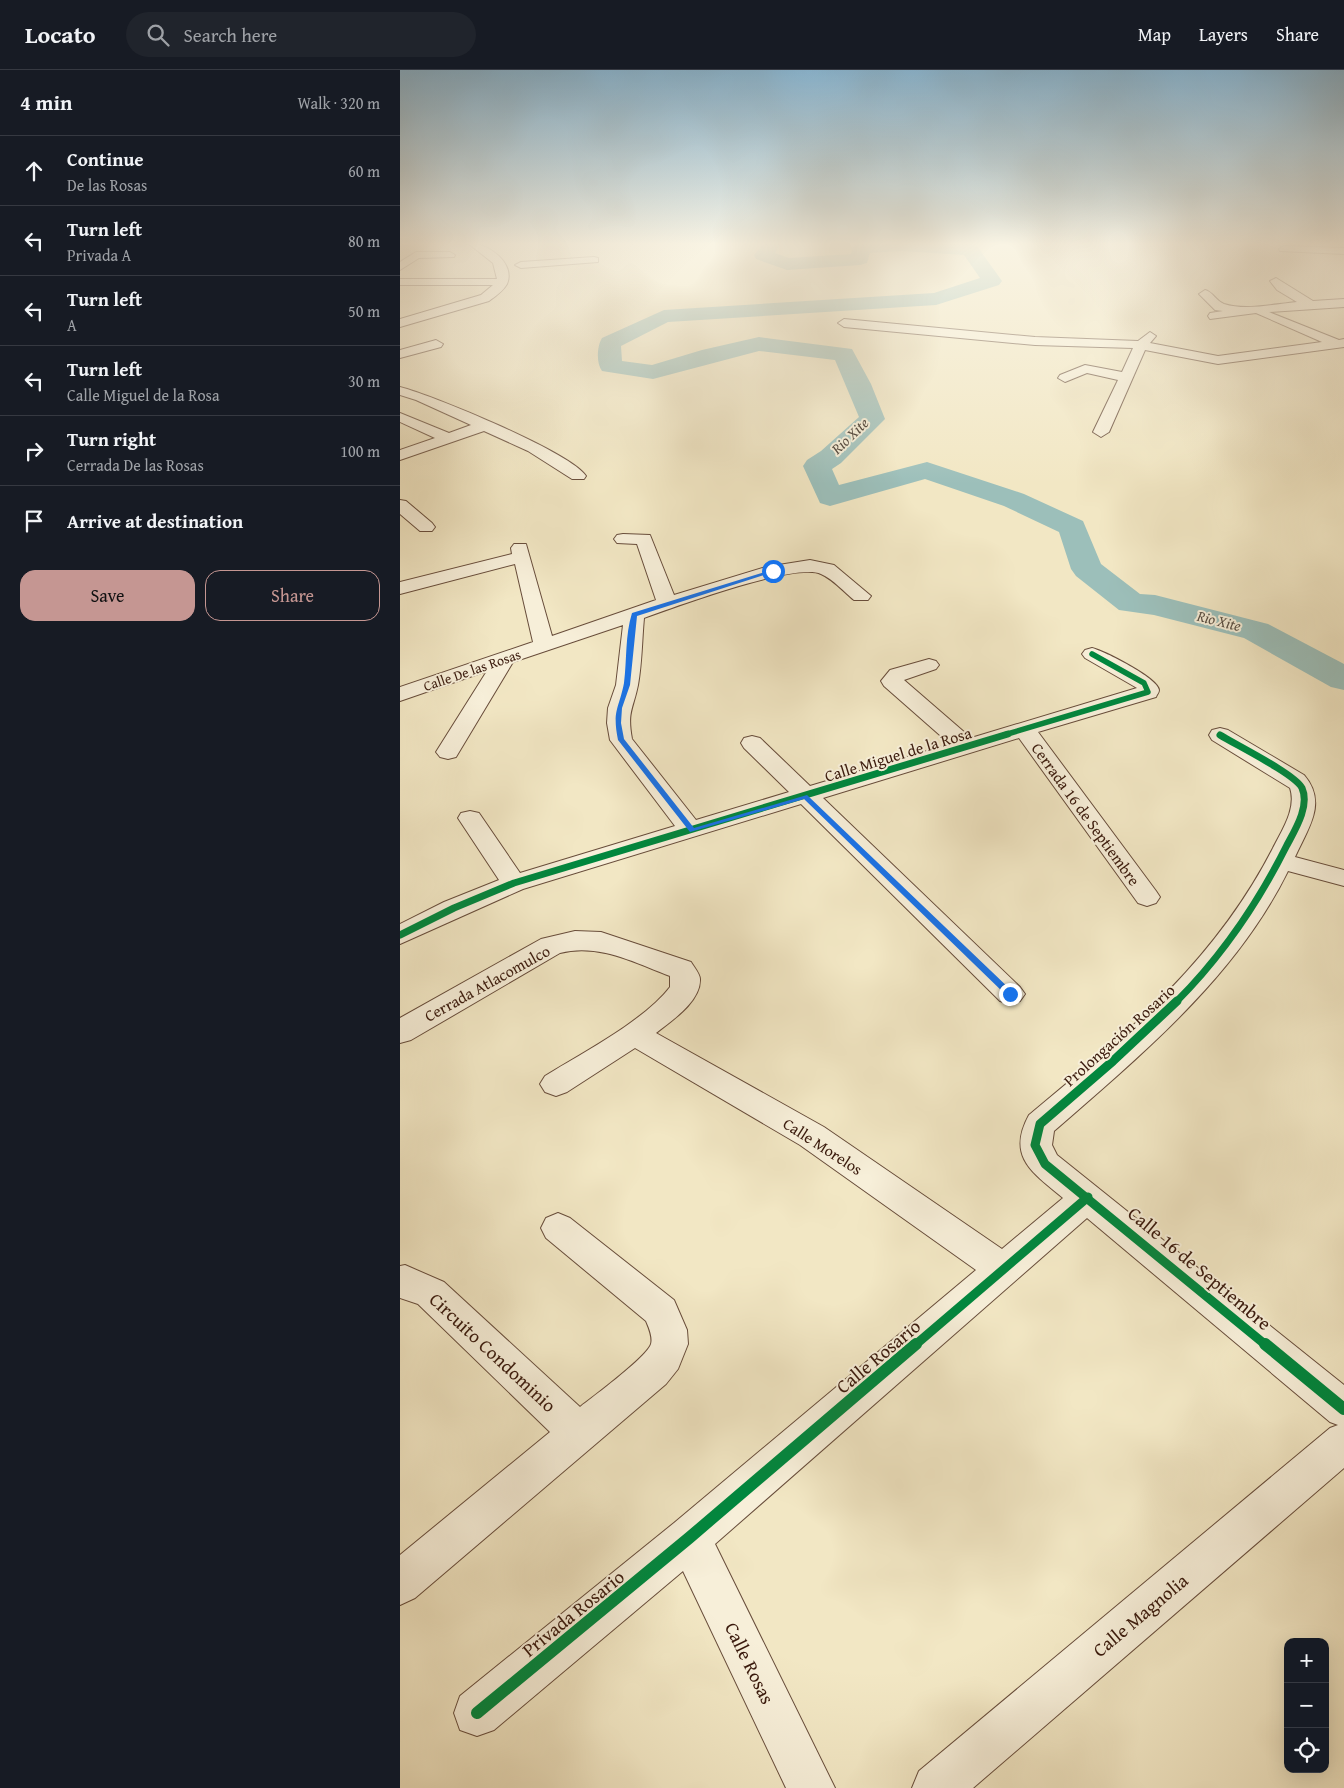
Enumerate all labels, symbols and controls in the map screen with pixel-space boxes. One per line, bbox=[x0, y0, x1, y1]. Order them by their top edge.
search box bbox=[126, 12, 476, 57]
text: Locato bbox=[25, 17, 96, 52]
icon: search bbox=[144, 21, 172, 49]
text: Search here bbox=[184, 21, 277, 49]
text: Map bbox=[1138, 21, 1171, 48]
text: Layers bbox=[1199, 21, 1248, 48]
text: Share bbox=[1276, 21, 1319, 48]
text: 4 min bbox=[20, 87, 72, 118]
text: Walk · 320 m bbox=[297, 91, 380, 115]
text: Continue bbox=[67, 145, 144, 173]
icon: ahead bbox=[20, 157, 48, 185]
text: 60 m bbox=[348, 159, 380, 183]
text: De las Rosas bbox=[67, 173, 147, 197]
text: Turn left bbox=[67, 215, 142, 243]
icon: left bbox=[20, 227, 48, 255]
text: 80 m bbox=[348, 229, 380, 253]
text: Privada A bbox=[67, 243, 131, 267]
text: Turn left bbox=[67, 285, 142, 313]
icon: left bbox=[20, 297, 48, 325]
text: 50 m bbox=[348, 299, 380, 323]
text: A bbox=[67, 313, 77, 337]
text: Turn left bbox=[67, 355, 142, 383]
icon: left bbox=[20, 367, 48, 395]
text: 30 m bbox=[348, 369, 380, 393]
text: Calle Miguel de la Rosa bbox=[67, 383, 219, 407]
water label: Rio Xite bbox=[826, 413, 873, 459]
text: Turn right bbox=[67, 425, 156, 453]
icon: right bbox=[20, 437, 48, 465]
text: 100 m bbox=[340, 439, 380, 463]
text: Cerrada De las Rosas bbox=[67, 453, 204, 477]
icon: arrive bbox=[20, 507, 48, 535]
text: Arrive at destination bbox=[67, 507, 243, 535]
route start bbox=[762, 560, 785, 583]
button: Save bbox=[20, 570, 195, 621]
button: Share bbox=[205, 570, 380, 621]
water label: Rio Xite bbox=[1194, 605, 1243, 636]
street label: Calle De las Rosas bbox=[421, 644, 523, 696]
street label: Calle Miguel de la Rosa bbox=[822, 720, 975, 788]
street label: Cerrada 16 de Septiembre bbox=[1026, 737, 1146, 891]
street label: Cerrada Atlacomulco bbox=[420, 938, 554, 1028]
street label: Prolongación Rosario bbox=[1058, 978, 1180, 1092]
route end bbox=[999, 983, 1022, 1006]
street label: Calle Morelos bbox=[779, 1111, 867, 1181]
street label: Calle 16 de Septiembre bbox=[1122, 1199, 1278, 1337]
street label: Circuito Condominio bbox=[423, 1286, 563, 1418]
street label: Calle Rosario bbox=[830, 1312, 926, 1400]
street label: Privada Rosario bbox=[516, 1563, 630, 1663]
street label: Calle Magnolia bbox=[1086, 1567, 1194, 1663]
street label: Calle Rosas bbox=[718, 1617, 782, 1709]
map controls bbox=[1284, 1638, 1329, 1773]
button: + bbox=[1284, 1638, 1329, 1683]
button: − bbox=[1284, 1683, 1329, 1728]
button: locate bbox=[1284, 1728, 1329, 1773]

